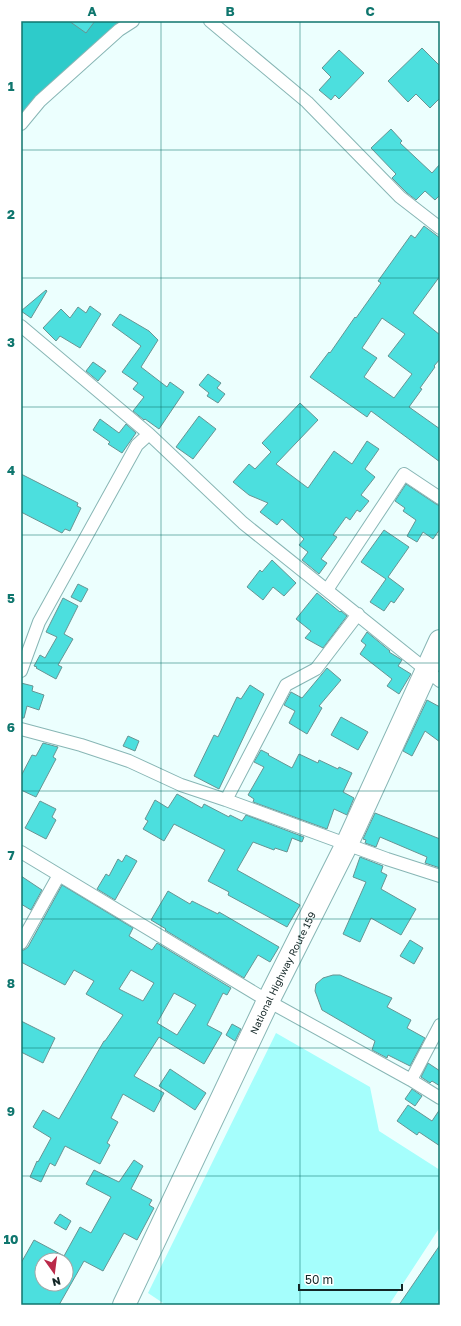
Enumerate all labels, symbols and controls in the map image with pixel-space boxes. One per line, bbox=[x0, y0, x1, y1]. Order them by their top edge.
text: A bbox=[87, 3, 97, 19]
text: B bbox=[225, 3, 235, 19]
text: C bbox=[365, 3, 375, 19]
text: 1 bbox=[8, 78, 15, 94]
text: 2 bbox=[7, 206, 15, 222]
text: 3 bbox=[7, 334, 15, 350]
text: 4 bbox=[7, 462, 15, 478]
text: 5 bbox=[7, 590, 15, 606]
text: 6 bbox=[7, 719, 15, 735]
text: 7 bbox=[7, 847, 15, 863]
street label: National Highway Route 159 bbox=[247, 910, 318, 1036]
text: 8 bbox=[7, 975, 15, 991]
text: 9 bbox=[7, 1103, 15, 1119]
text: 10 bbox=[3, 1231, 19, 1247]
north arrow bbox=[34, 1252, 74, 1292]
scale bar bbox=[299, 1266, 402, 1292]
text: 50 m bbox=[305, 1272, 333, 1287]
text: N bbox=[51, 1275, 62, 1290]

